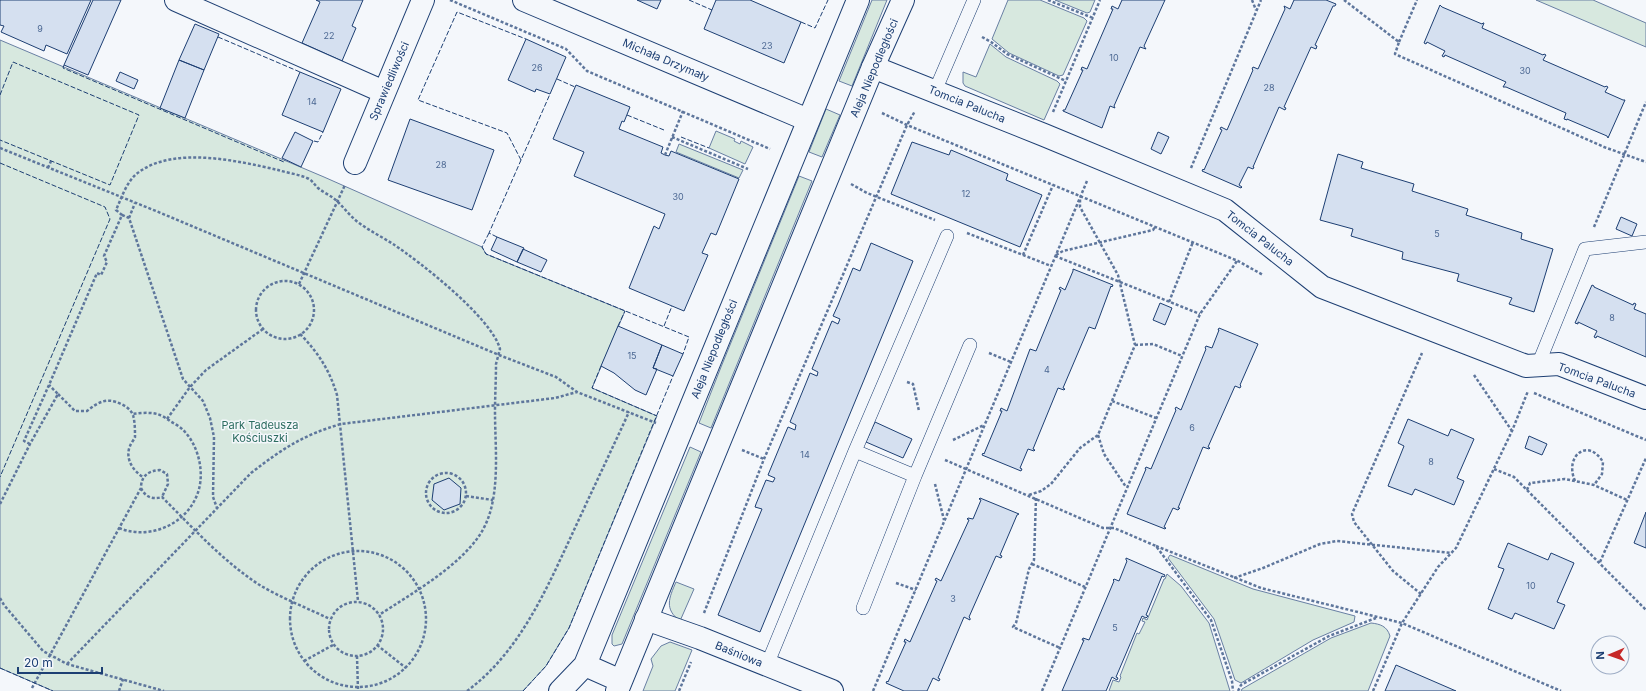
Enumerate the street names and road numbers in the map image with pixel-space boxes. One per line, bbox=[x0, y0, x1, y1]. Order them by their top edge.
street label: Aleja Niepodległości bbox=[847, 17, 901, 119]
street label: Michała Drzymały bbox=[621, 35, 711, 85]
street label: Sprawiedliwości bbox=[366, 39, 412, 123]
street label: Tomcia Palucha bbox=[926, 82, 1008, 126]
street label: Tomcia Palucha bbox=[1223, 207, 1297, 269]
street label: Aleja Niepodległości bbox=[688, 297, 740, 401]
street label: Tomcia Palucha bbox=[1556, 359, 1638, 401]
street label: Baśniowa bbox=[713, 638, 765, 670]

